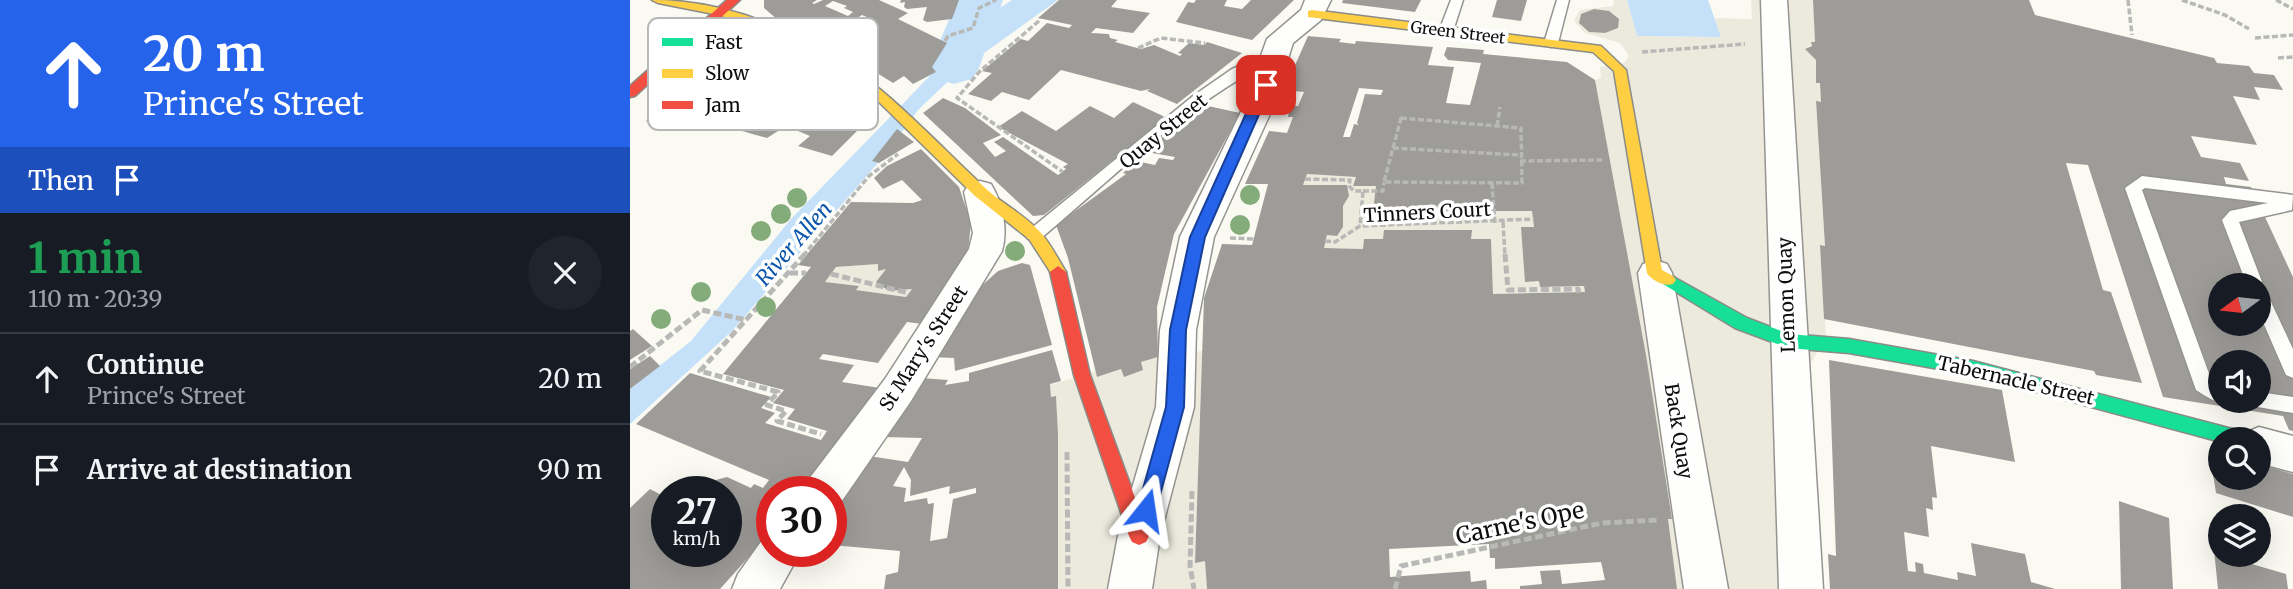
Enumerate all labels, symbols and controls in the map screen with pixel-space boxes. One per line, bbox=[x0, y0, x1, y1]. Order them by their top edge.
street label: Green Street bbox=[1409, 16, 1507, 48]
legend bbox=[648, 18, 878, 130]
text: 20 m bbox=[143, 23, 264, 84]
icon: ahead bbox=[28, 28, 119, 119]
text: Fast bbox=[705, 30, 743, 54]
pin bbox=[1236, 55, 1296, 115]
text: Slow bbox=[705, 61, 750, 85]
icon: arrive bbox=[1247, 66, 1285, 104]
text: Prince's Street bbox=[143, 84, 364, 124]
street label: Quay Street bbox=[1114, 88, 1212, 174]
text: Jam bbox=[704, 93, 741, 117]
icon: arrive bbox=[108, 161, 146, 199]
text: Then bbox=[28, 164, 94, 197]
water label: River Allen bbox=[750, 196, 838, 291]
street label: Tinners Court bbox=[1363, 197, 1492, 227]
text: 1 min bbox=[28, 232, 142, 284]
button: close bbox=[528, 236, 602, 310]
street label: Lemon Quay bbox=[1772, 237, 1800, 353]
north arrow bbox=[2208, 273, 2272, 336]
map controls bbox=[2208, 273, 2271, 567]
street label: St Mary's Street bbox=[874, 280, 973, 415]
text: 110 m · 20:39 bbox=[28, 284, 163, 313]
text: Continue bbox=[87, 348, 204, 381]
street label: Tabernacle Street bbox=[1935, 350, 2097, 410]
button: sound bbox=[2208, 350, 2271, 413]
icon: ahead bbox=[28, 360, 66, 398]
text: 20 m bbox=[538, 362, 602, 395]
text: Prince's Street bbox=[87, 381, 246, 410]
street label: Back Quay bbox=[1660, 382, 1698, 480]
button: search bbox=[2208, 427, 2271, 490]
icon: arrive bbox=[28, 451, 66, 489]
text: Arrive at destination bbox=[87, 453, 352, 486]
text: 90 m bbox=[538, 453, 602, 486]
position arrow bbox=[1109, 473, 1183, 547]
speed limit sign: 30 bbox=[756, 476, 847, 567]
text: 27 bbox=[676, 490, 717, 534]
street label: Carne's Ope bbox=[1453, 495, 1587, 550]
button: layers bbox=[2208, 504, 2271, 567]
text: km/h bbox=[673, 527, 720, 550]

